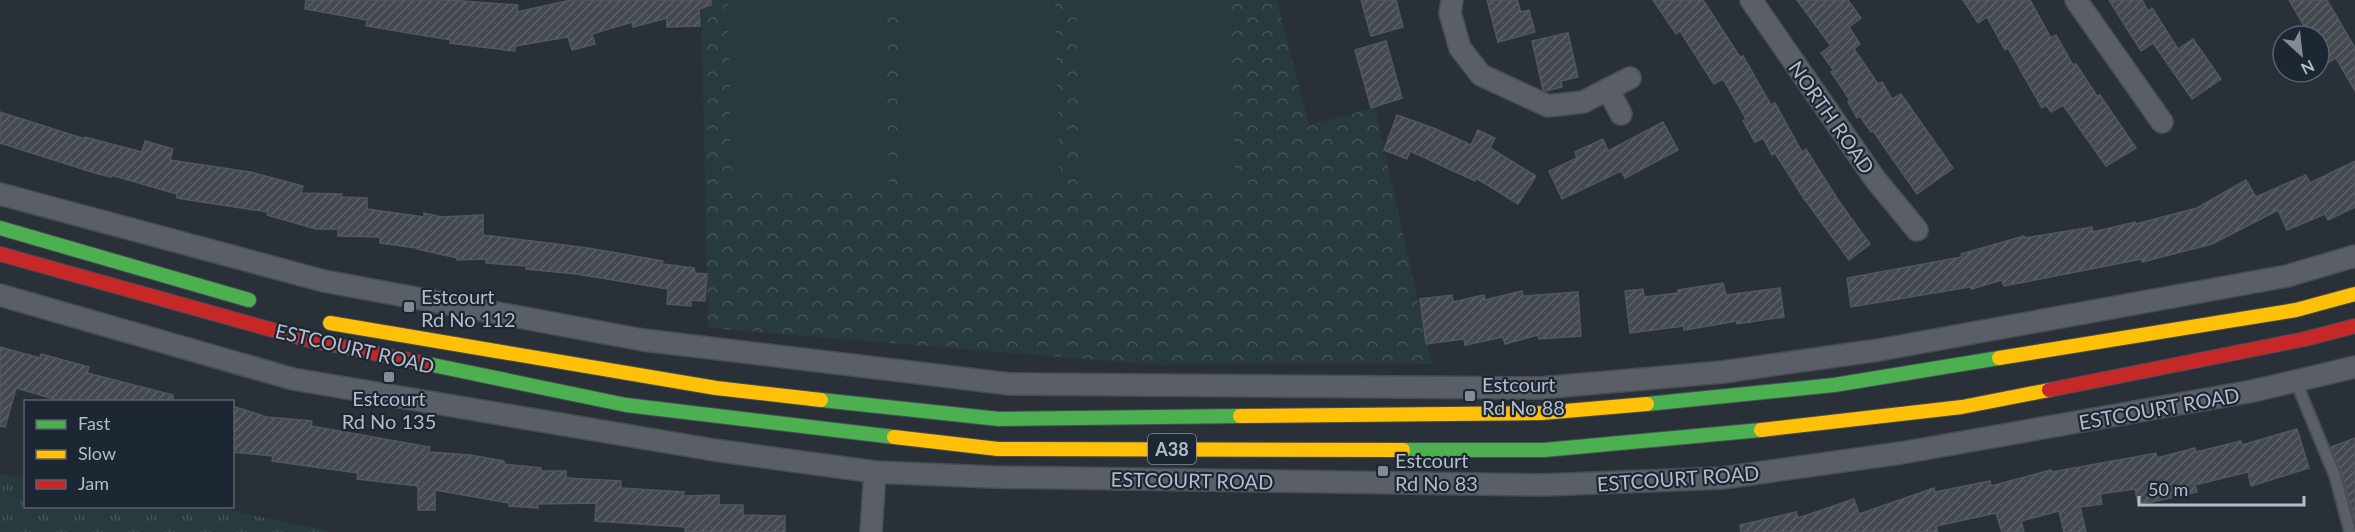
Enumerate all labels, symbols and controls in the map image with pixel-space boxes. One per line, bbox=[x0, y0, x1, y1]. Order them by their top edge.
north arrow bbox=[2271, 24, 2331, 84]
street label: NORTH ROAD bbox=[1784, 56, 1880, 178]
text: N bbox=[2298, 57, 2318, 79]
place label: Estcourt Rd No 112 bbox=[421, 284, 516, 331]
marker: Estcourt Rd No 112 bbox=[402, 300, 416, 314]
street label: ESTCOURT ROAD bbox=[273, 318, 437, 378]
marker: Estcourt Rd No 135 bbox=[382, 370, 396, 384]
place label: Estcourt Rd No 88 bbox=[1482, 372, 1565, 419]
street label: ESTCOURT ROAD bbox=[2077, 382, 2241, 434]
place label: Estcourt Rd No 135 bbox=[342, 386, 436, 433]
marker: Estcourt Rd No 88 bbox=[1463, 389, 1477, 403]
legend bbox=[24, 400, 234, 508]
text: Fast bbox=[78, 412, 111, 434]
road number: A38 bbox=[1148, 434, 1196, 464]
text: Slow bbox=[78, 442, 116, 464]
place label: Estcourt Rd No 83 bbox=[1395, 448, 1478, 495]
street label: ESTCOURT ROAD bbox=[1596, 460, 1760, 496]
marker: Estcourt Rd No 83 bbox=[1376, 464, 1390, 478]
street label: ESTCOURT ROAD bbox=[1111, 467, 1273, 493]
scale bar bbox=[2139, 469, 2304, 507]
text: Jam bbox=[78, 472, 109, 494]
text: 50 m bbox=[2148, 478, 2188, 500]

